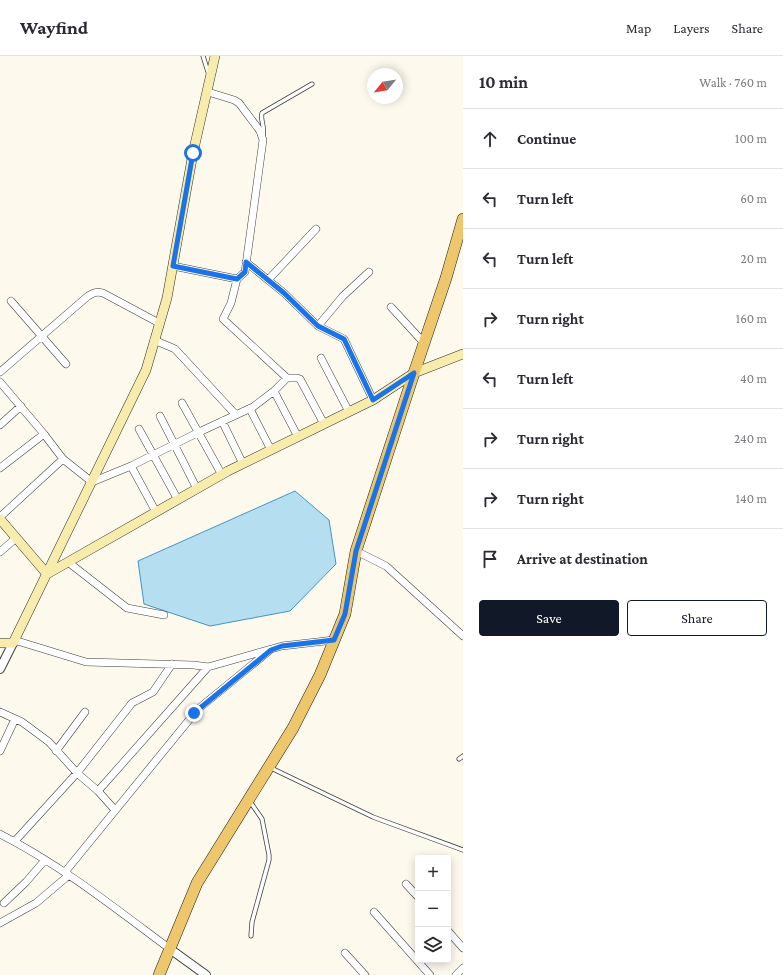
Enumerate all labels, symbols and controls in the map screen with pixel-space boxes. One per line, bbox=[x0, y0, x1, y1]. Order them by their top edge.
text: Wayfind bbox=[20, 17, 88, 38]
text: Map bbox=[626, 20, 651, 36]
text: Layers bbox=[673, 20, 710, 36]
text: Share bbox=[732, 20, 763, 36]
north arrow bbox=[367, 68, 403, 104]
text: 10 min bbox=[479, 73, 528, 92]
text: Walk · 760 m bbox=[699, 75, 767, 90]
icon: ahead bbox=[479, 128, 501, 150]
text: Continue bbox=[517, 131, 576, 147]
text: 100 m bbox=[735, 131, 767, 146]
route start bbox=[184, 144, 202, 162]
icon: left bbox=[479, 188, 501, 210]
text: Turn left bbox=[517, 191, 573, 207]
text: 60 m bbox=[740, 191, 767, 206]
icon: left bbox=[479, 248, 501, 270]
text: Turn left bbox=[517, 251, 573, 267]
text: 20 m bbox=[741, 251, 767, 266]
icon: right bbox=[479, 308, 501, 330]
text: Turn right bbox=[517, 311, 584, 327]
text: 160 m bbox=[736, 311, 767, 326]
icon: left bbox=[479, 368, 501, 390]
text: Turn left bbox=[517, 371, 573, 387]
text: 40 m bbox=[740, 371, 767, 386]
icon: right bbox=[479, 428, 501, 450]
text: Turn right bbox=[517, 431, 584, 447]
text: 240 m bbox=[734, 431, 767, 446]
icon: right bbox=[479, 488, 501, 510]
text: Turn right bbox=[517, 491, 584, 507]
text: 140 m bbox=[736, 491, 767, 506]
icon: arrive bbox=[479, 548, 501, 570]
text: Arrive at destination bbox=[517, 551, 648, 567]
button: Save bbox=[479, 600, 619, 636]
button: Share bbox=[627, 600, 767, 636]
route end bbox=[185, 704, 203, 722]
map controls bbox=[415, 855, 451, 963]
button: + bbox=[415, 855, 451, 891]
button: − bbox=[415, 891, 451, 927]
button: layers bbox=[415, 927, 451, 963]

